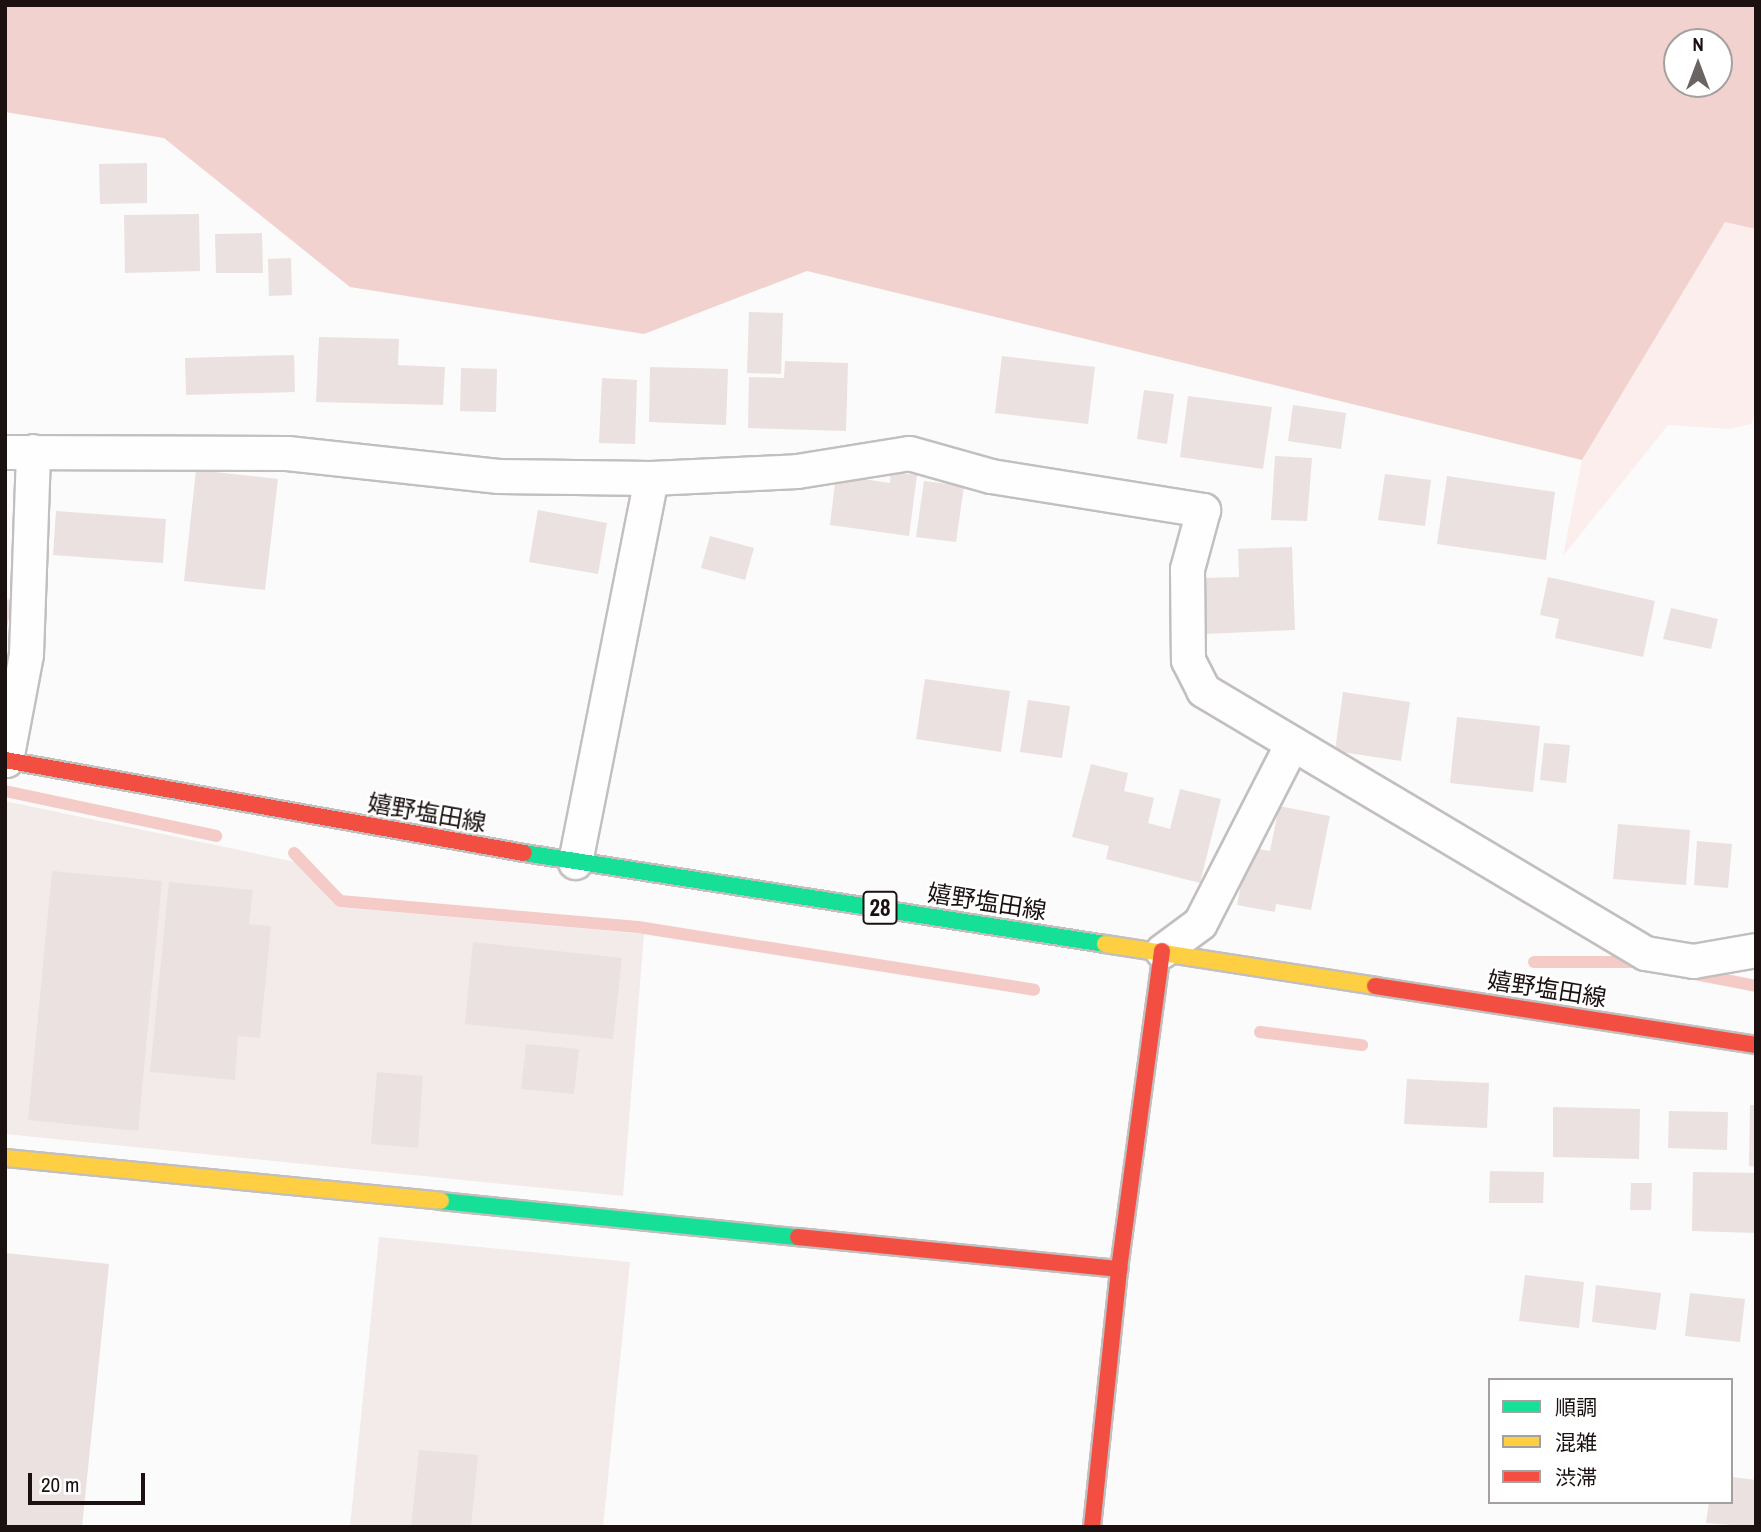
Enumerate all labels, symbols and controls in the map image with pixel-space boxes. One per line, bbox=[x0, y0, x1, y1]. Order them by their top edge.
north arrow bbox=[1663, 28, 1733, 98]
text: N bbox=[1692, 31, 1704, 57]
street label: 嬉野塩田線 bbox=[365, 788, 489, 838]
street label: 嬉野塩田線 bbox=[925, 878, 1049, 926]
road number: 28 bbox=[862, 888, 898, 928]
street label: 嬉野塩田線 bbox=[1485, 965, 1609, 1013]
legend bbox=[1488, 1378, 1733, 1504]
text: 順調 bbox=[1555, 1393, 1597, 1422]
text: 混雑 bbox=[1555, 1428, 1597, 1457]
scale bar bbox=[32, 1458, 149, 1502]
text: 渋滞 bbox=[1555, 1463, 1597, 1492]
text: 20 m bbox=[41, 1470, 79, 1499]

